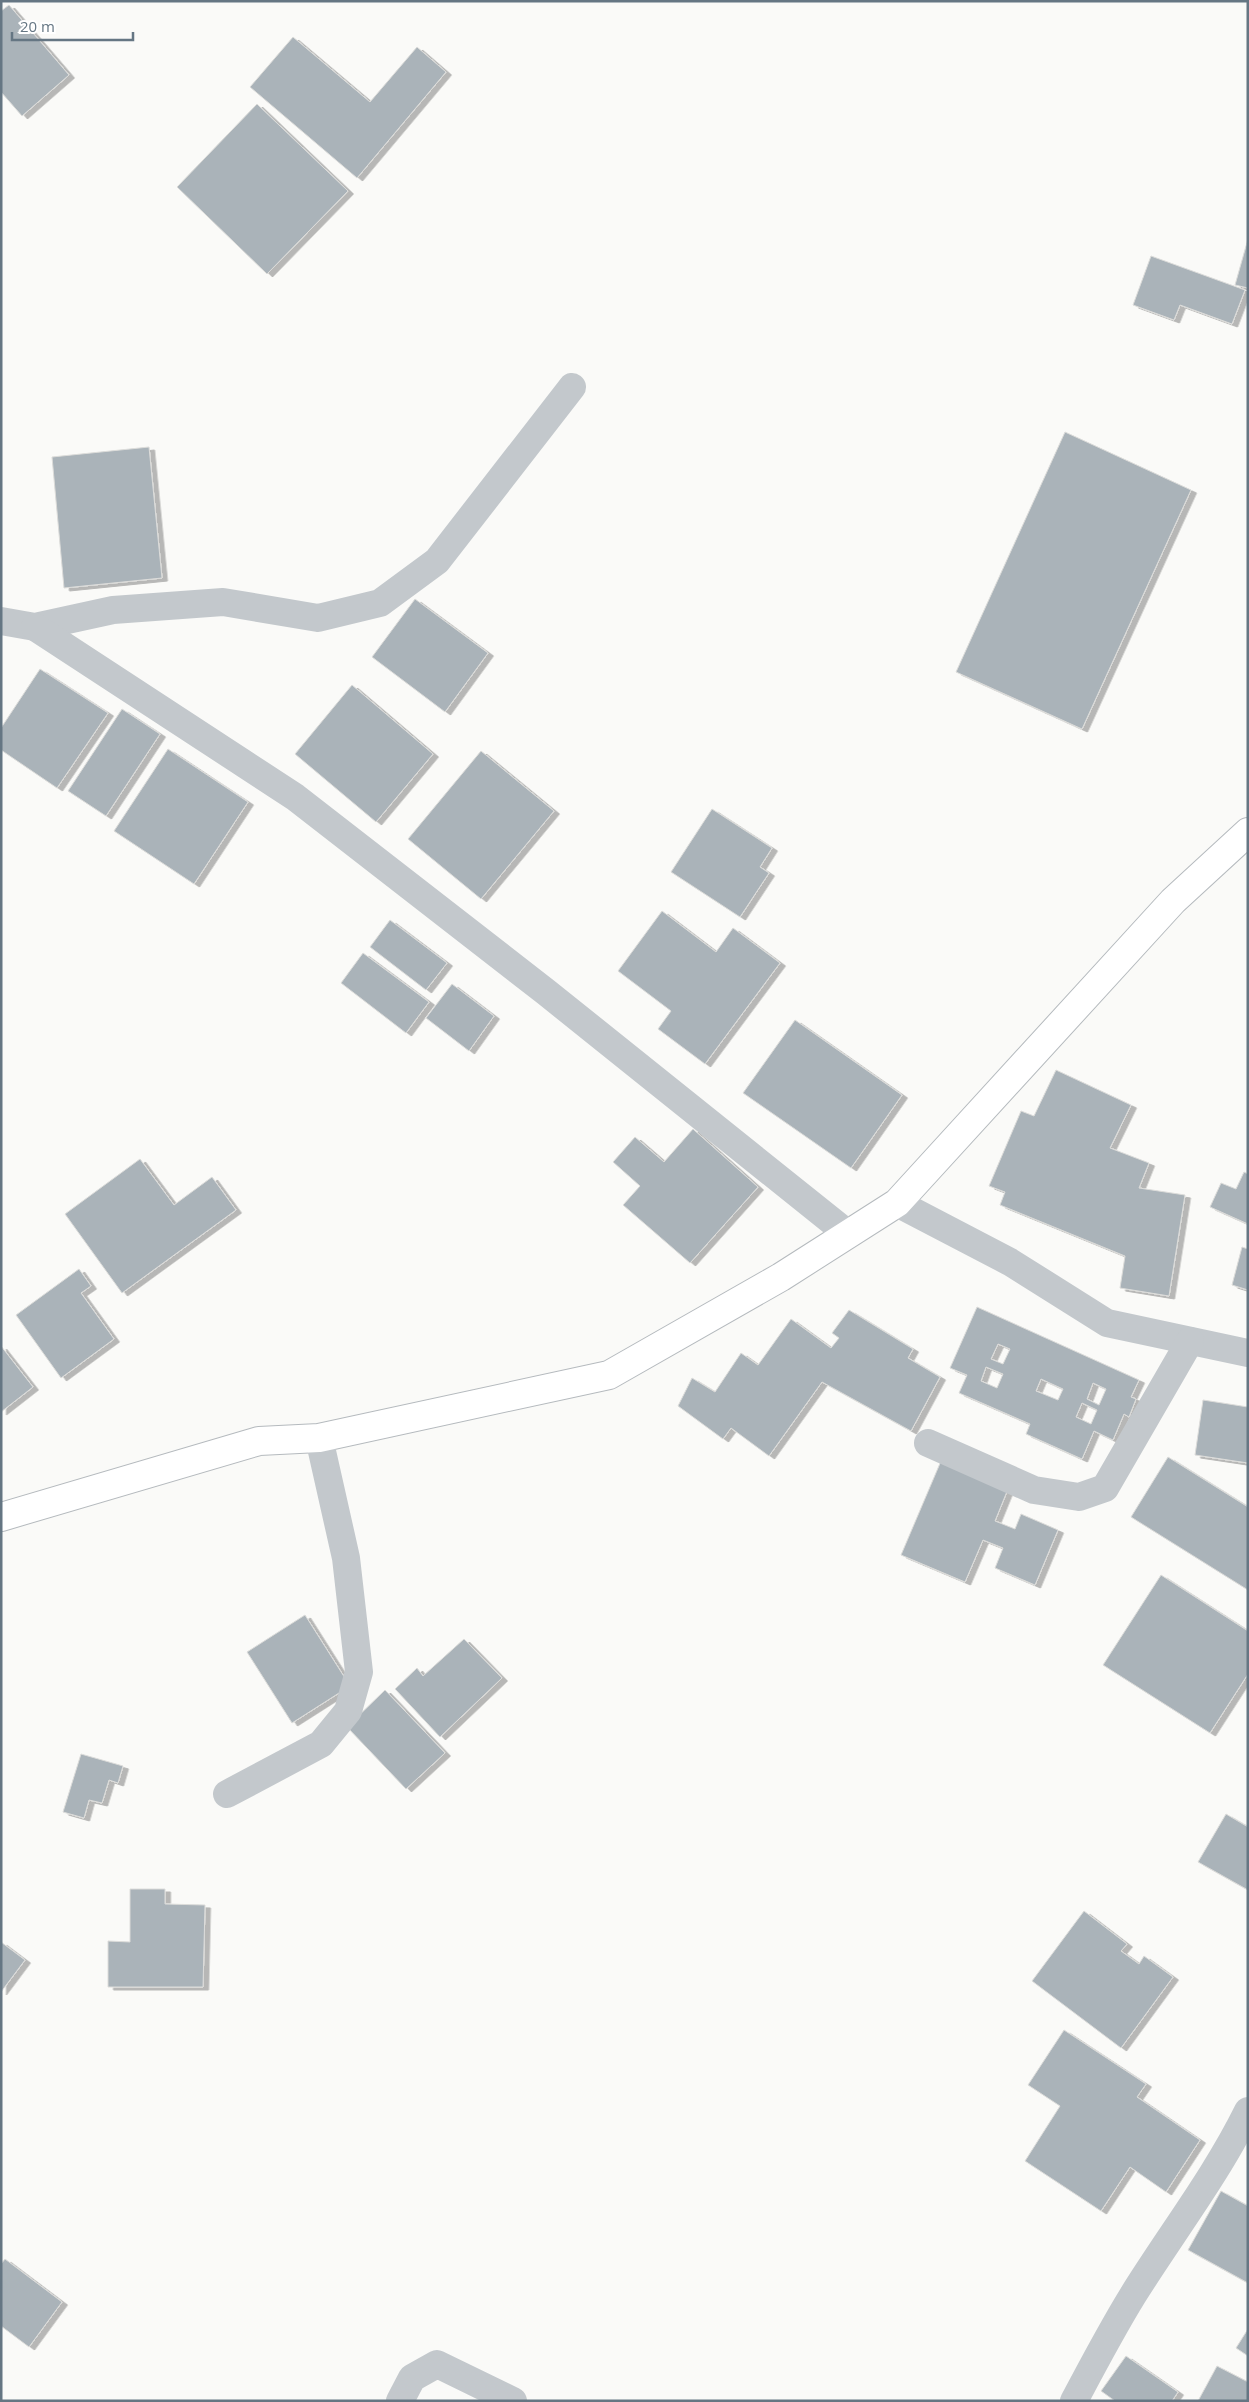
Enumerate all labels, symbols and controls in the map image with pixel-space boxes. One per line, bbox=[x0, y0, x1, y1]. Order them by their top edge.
scale bar bbox=[12, 10, 134, 42]
text: 20 m bbox=[20, 16, 55, 36]

